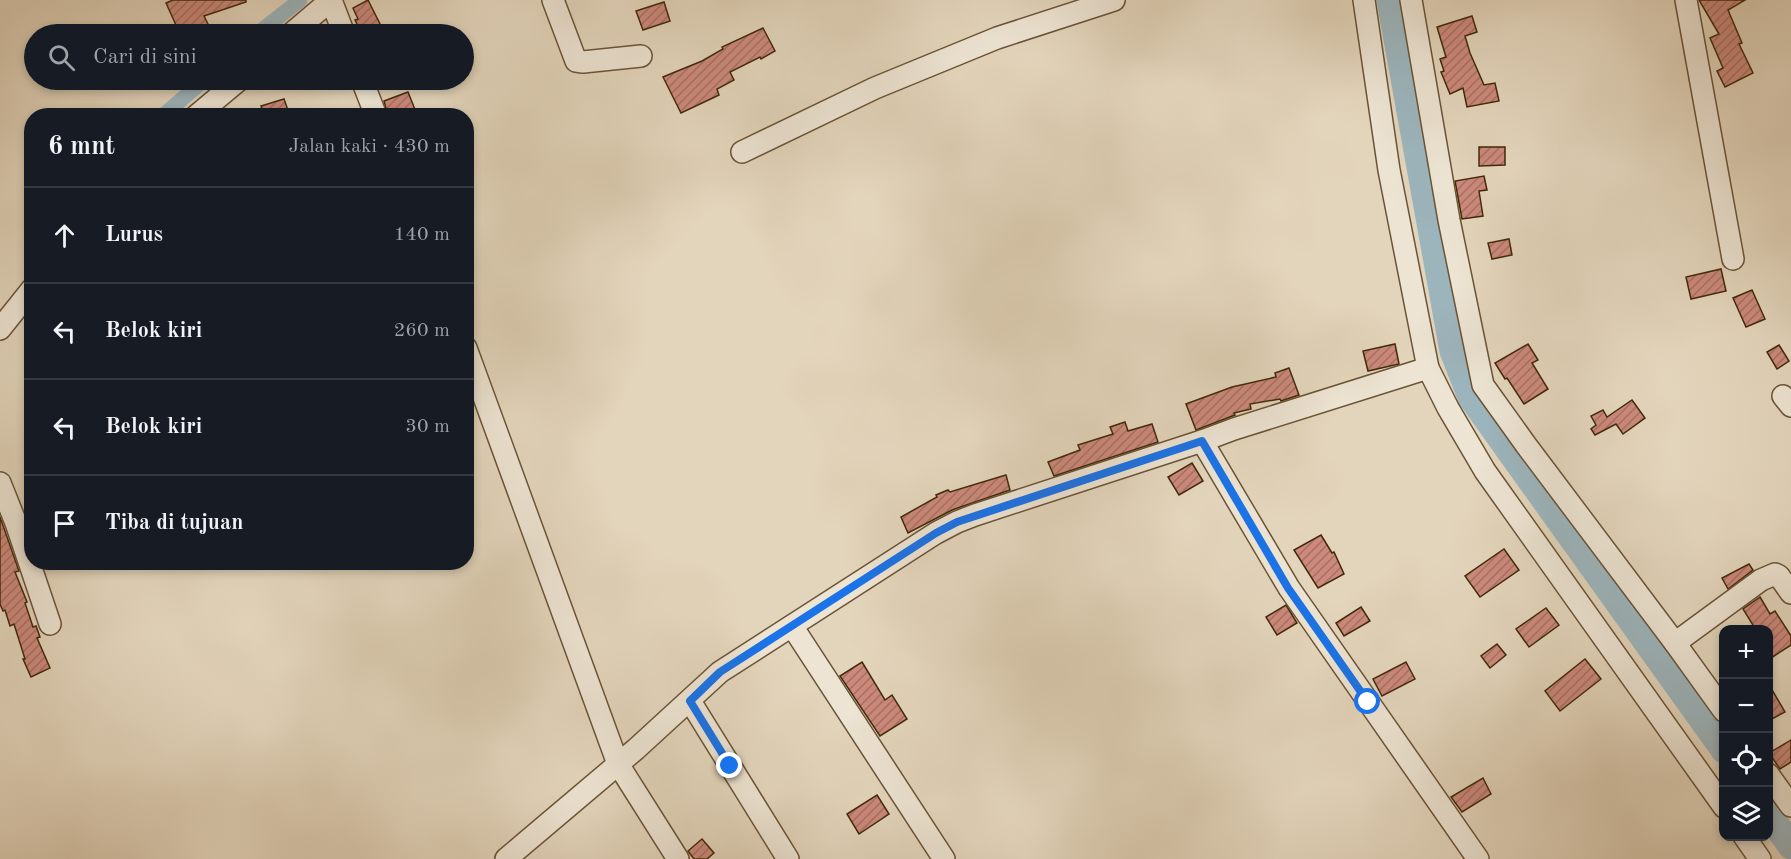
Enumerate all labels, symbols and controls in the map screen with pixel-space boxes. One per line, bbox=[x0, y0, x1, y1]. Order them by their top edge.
search box bbox=[24, 24, 474, 90]
icon: search bbox=[45, 41, 78, 74]
text: Cari di sini bbox=[93, 46, 197, 68]
text: 6 mnt bbox=[48, 134, 115, 160]
text: Jalan kaki · 430 m bbox=[288, 137, 450, 157]
icon: ahead bbox=[48, 219, 81, 252]
text: Lurus bbox=[105, 224, 163, 246]
text: 140 m bbox=[394, 225, 450, 245]
icon: left bbox=[48, 315, 81, 348]
text: Belok kiri bbox=[105, 320, 202, 342]
text: 260 m bbox=[394, 321, 450, 341]
icon: left bbox=[48, 411, 81, 444]
text: Belok kiri bbox=[105, 416, 202, 438]
text: 30 m bbox=[405, 417, 450, 437]
icon: arrive bbox=[48, 507, 81, 540]
text: Tiba di tujuan bbox=[105, 512, 243, 534]
map controls bbox=[1719, 625, 1773, 841]
button: + bbox=[1719, 625, 1773, 679]
button: − bbox=[1719, 679, 1773, 733]
route start bbox=[1354, 688, 1380, 714]
button: locate bbox=[1719, 733, 1773, 787]
route end bbox=[716, 752, 742, 778]
button: layers bbox=[1719, 787, 1773, 841]

